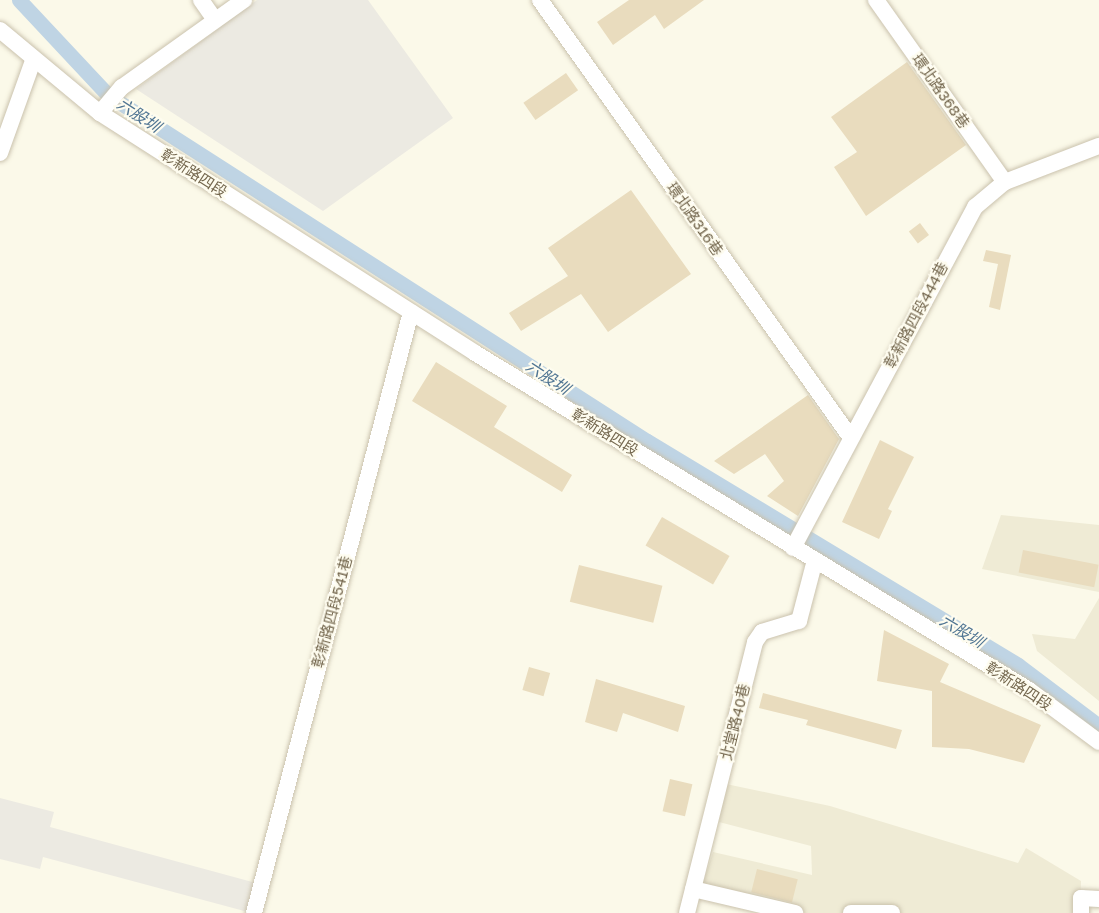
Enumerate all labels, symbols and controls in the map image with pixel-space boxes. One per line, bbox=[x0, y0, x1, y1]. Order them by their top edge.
street label: 環北路368巷 bbox=[909, 50, 973, 132]
water label: 六股圳 bbox=[114, 94, 164, 136]
street label: 彰新路四段 bbox=[158, 145, 230, 201]
street label: 環北路316巷 bbox=[663, 179, 727, 259]
street label: 彰新路四段444巷 bbox=[880, 259, 952, 371]
water label: 六股圳 bbox=[523, 356, 573, 398]
street label: 彰新路四段 bbox=[568, 404, 642, 460]
street label: 彰新路四段541巷 bbox=[308, 554, 356, 670]
water label: 六股圳 bbox=[936, 610, 988, 652]
street label: 彰新路四段 bbox=[983, 658, 1055, 714]
street label: 北堂路40巷 bbox=[717, 682, 753, 762]

